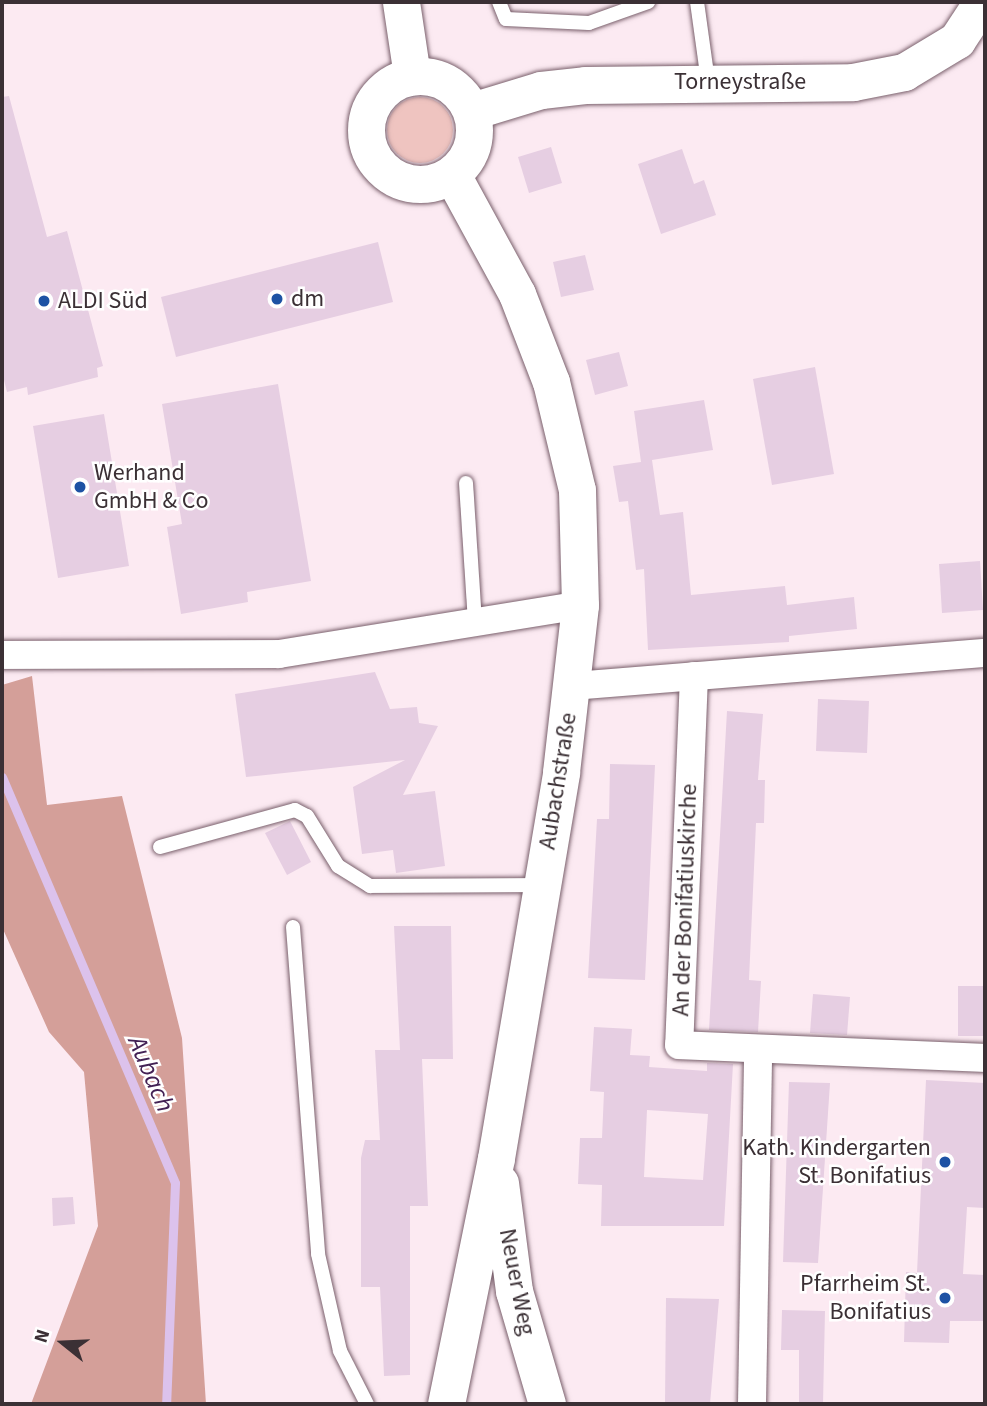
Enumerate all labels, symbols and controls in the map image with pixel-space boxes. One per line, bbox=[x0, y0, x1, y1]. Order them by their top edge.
street label: Torneystraße bbox=[674, 68, 806, 96]
place label: dm bbox=[291, 285, 324, 313]
place label: ALDI Süd bbox=[58, 287, 148, 315]
marker: dm bbox=[269, 291, 285, 307]
marker: ALDI Süd bbox=[36, 293, 52, 309]
place label: Werhand GmbH & Co bbox=[94, 459, 209, 515]
marker: Werhand GmbH & Co bbox=[72, 479, 88, 495]
street label: Aubachstraße bbox=[533, 710, 583, 852]
street label: An der Bonifatiuskirche bbox=[667, 783, 703, 1017]
water label: Aubach bbox=[121, 1031, 181, 1117]
place label: Kath. Kindergarten St. Bonifatius bbox=[742, 1134, 931, 1190]
marker: Kath. Kindergarten St. Bonifatius bbox=[937, 1154, 953, 1170]
street label: Neuer Weg bbox=[493, 1226, 541, 1338]
place label: Pfarrheim St. Bonifatius bbox=[800, 1270, 931, 1326]
marker: Pfarrheim St. Bonifatius bbox=[937, 1290, 953, 1306]
north arrow bbox=[28, 1308, 98, 1378]
text: N bbox=[28, 1326, 57, 1347]

